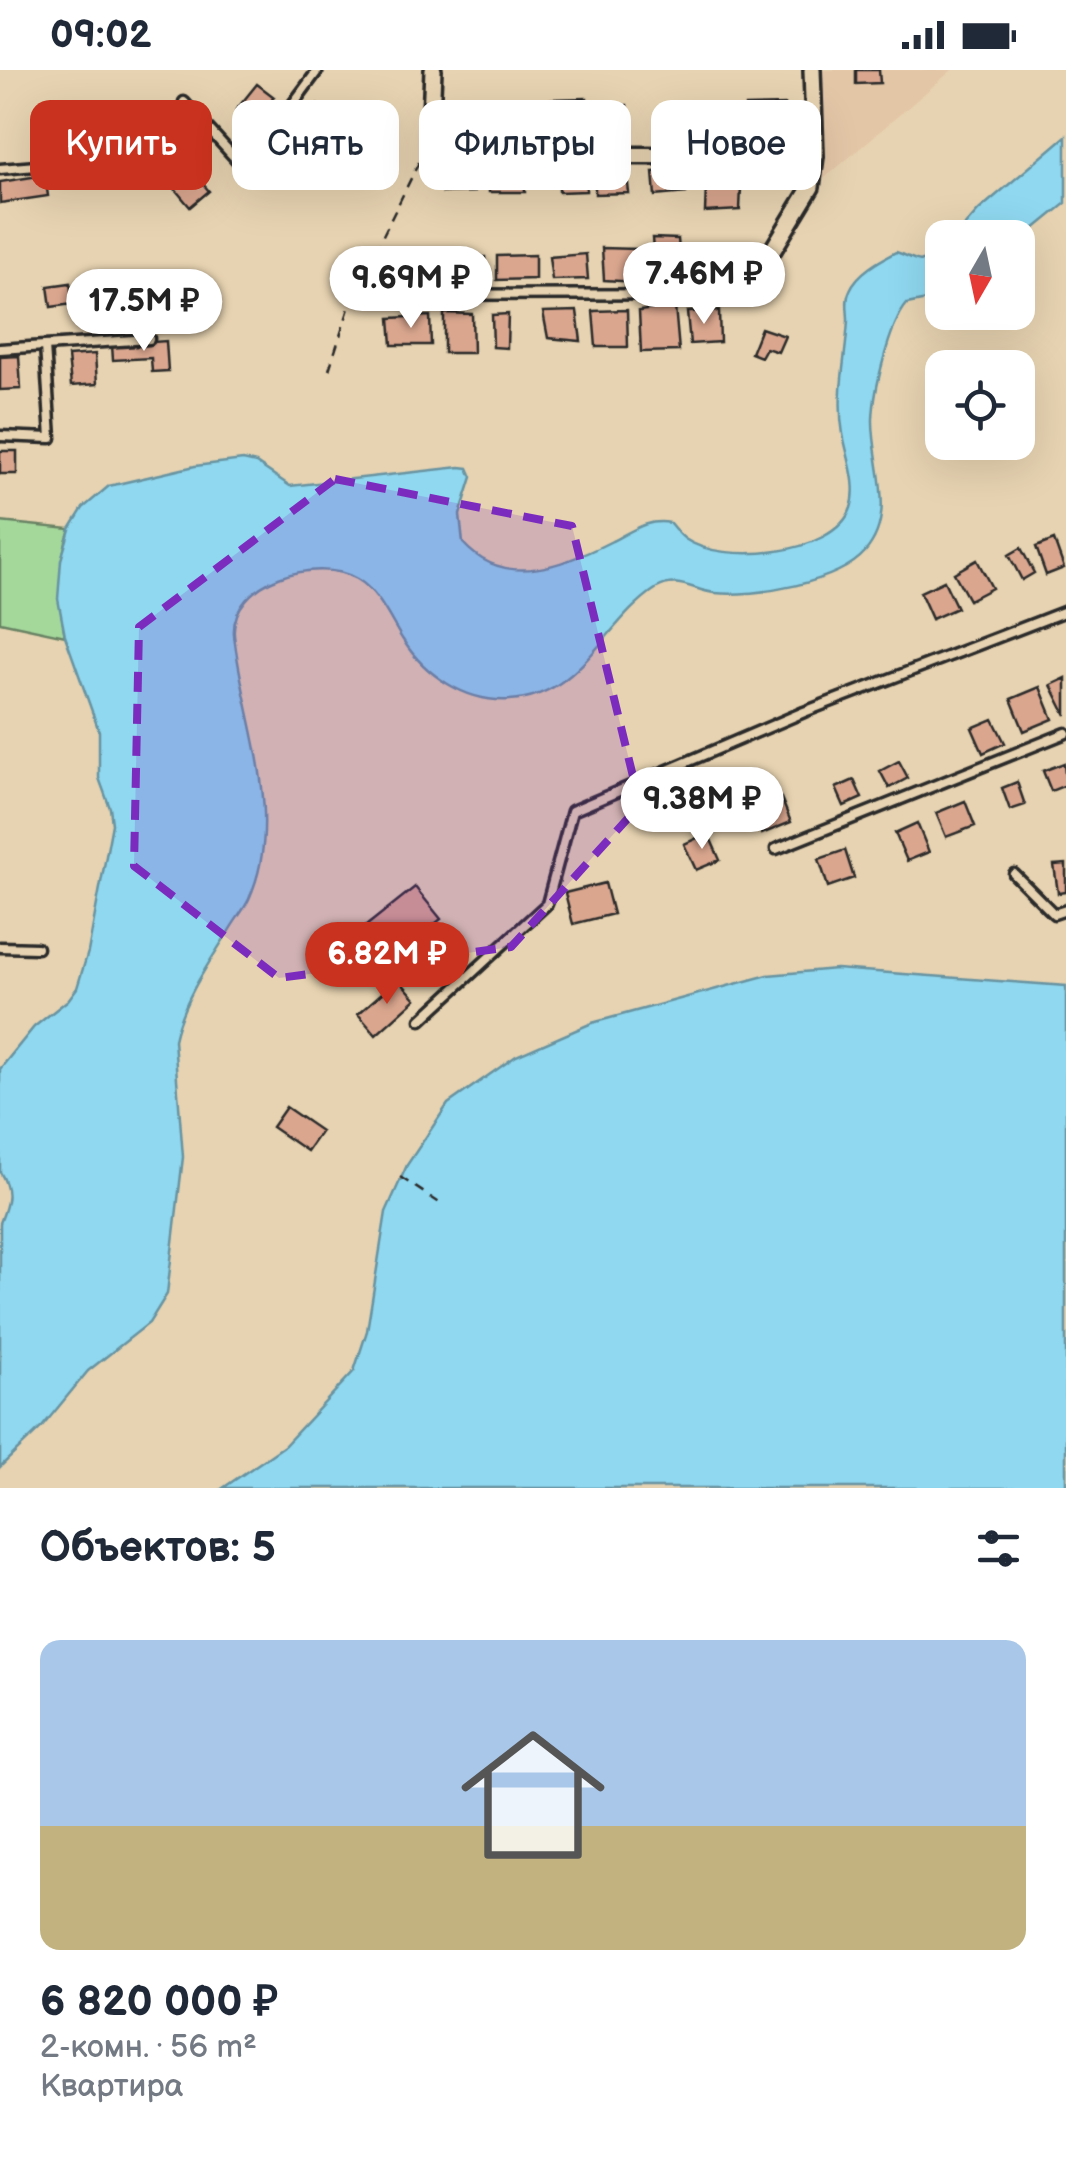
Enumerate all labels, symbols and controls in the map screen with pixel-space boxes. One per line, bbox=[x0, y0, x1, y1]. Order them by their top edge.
text: 09:02 bbox=[50, 13, 152, 58]
chip: Купить bbox=[30, 100, 212, 190]
chip: Снять bbox=[232, 100, 399, 190]
chip: Фильтры bbox=[419, 100, 631, 190]
chip: Новое bbox=[651, 100, 821, 190]
north arrow bbox=[925, 220, 1035, 330]
map controls bbox=[925, 220, 1035, 460]
pin: 7.46M ₽ bbox=[612, 242, 796, 327]
pin: 9.69M ₽ bbox=[319, 246, 503, 331]
text: 7.46M ₽ bbox=[645, 255, 763, 294]
text: 9.69M ₽ bbox=[352, 259, 470, 298]
pin: 17.5M ₽ bbox=[52, 269, 236, 354]
text: 17.5M ₽ bbox=[88, 282, 200, 321]
button: locate bbox=[925, 350, 1035, 460]
pin: 9.38M ₽ bbox=[610, 767, 794, 852]
text: 9.38M ₽ bbox=[643, 780, 761, 819]
pin: 6.82M ₽ bbox=[295, 922, 479, 1007]
text: 6.82M ₽ bbox=[327, 935, 447, 974]
icon: filters bbox=[971, 1521, 1026, 1576]
text: Объектов: 5 bbox=[40, 1523, 276, 1574]
icon: home bbox=[443, 1705, 623, 1885]
text: 6 820 000 ₽ bbox=[40, 1977, 278, 2028]
text: 2-комн. · 56 m² bbox=[40, 2028, 257, 2067]
text: Квартира bbox=[40, 2067, 183, 2106]

